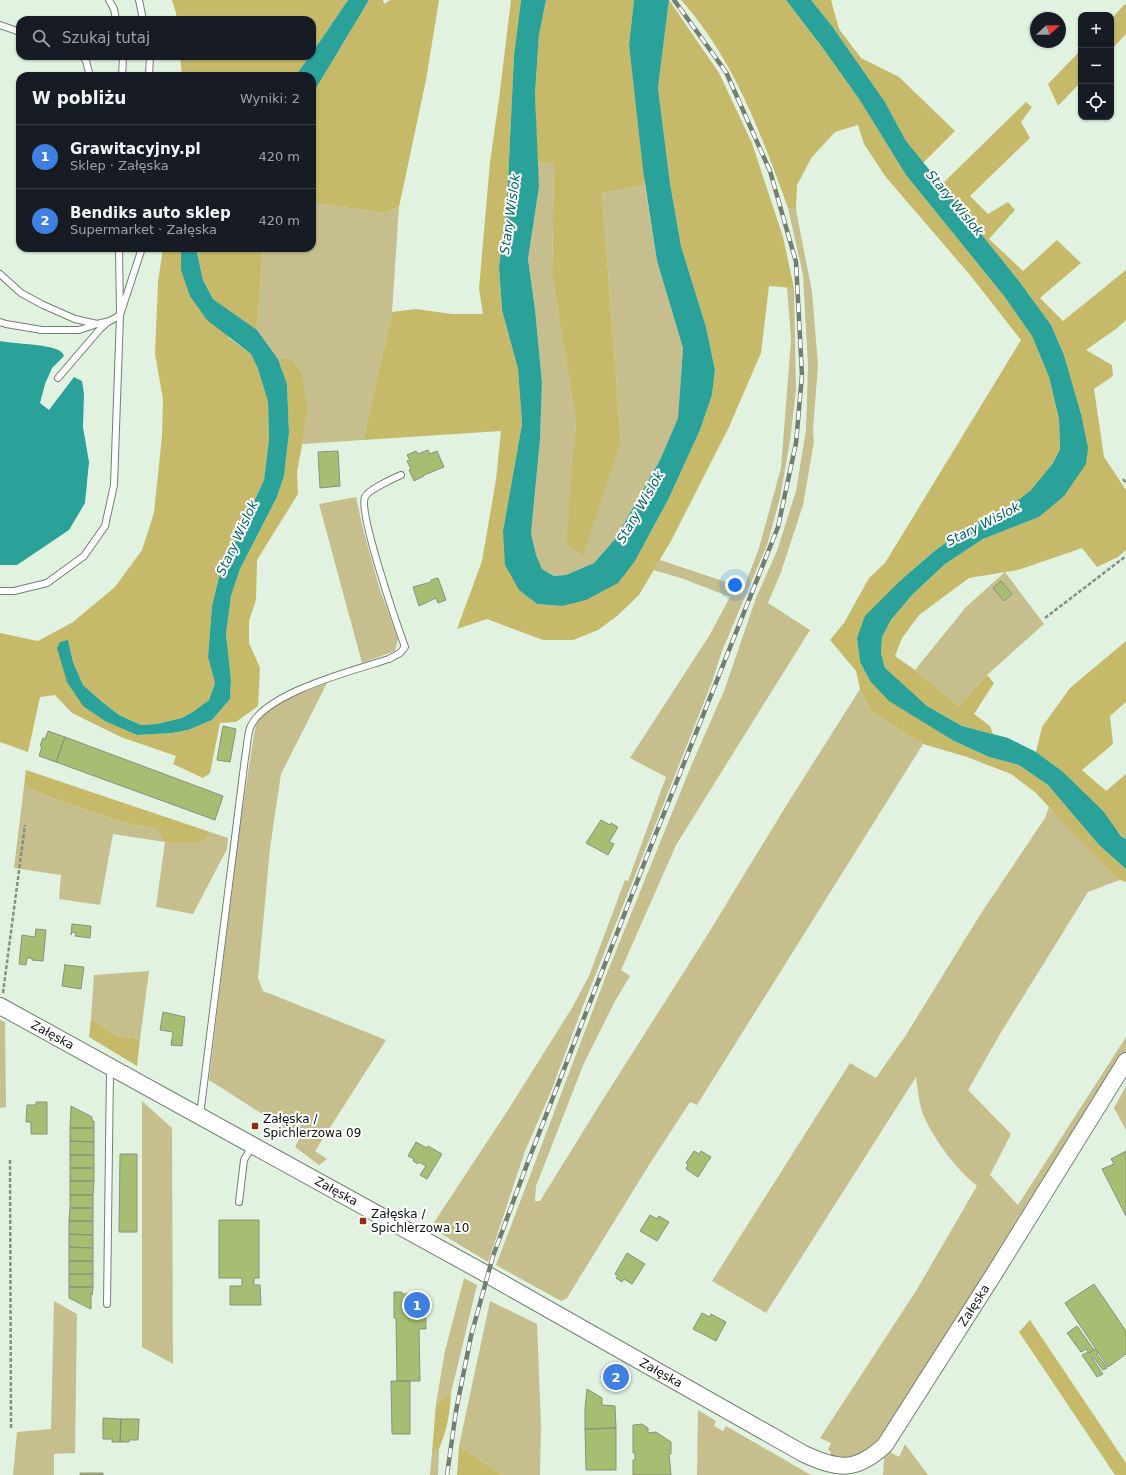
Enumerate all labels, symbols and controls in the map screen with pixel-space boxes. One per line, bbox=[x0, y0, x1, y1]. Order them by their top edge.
north arrow bbox=[1030, 12, 1066, 48]
map controls bbox=[1078, 12, 1114, 120]
button: + bbox=[1078, 12, 1114, 48]
search box bbox=[16, 16, 316, 60]
icon: search bbox=[30, 27, 52, 49]
text: Szukaj tutaj bbox=[62, 29, 150, 47]
button: − bbox=[1078, 48, 1114, 84]
button: locate bbox=[1078, 84, 1114, 120]
text: W pobliżu bbox=[32, 88, 126, 108]
text: Wyniki: 2 bbox=[240, 91, 300, 106]
text: Grawitacyjny.pl bbox=[70, 140, 201, 158]
text: 1 bbox=[40, 149, 50, 164]
text: 420 m bbox=[258, 149, 300, 164]
text: Sklep · Załęska bbox=[70, 158, 169, 173]
water label: Stary Wislok bbox=[923, 167, 987, 239]
water label: Stary Wislok bbox=[497, 172, 523, 255]
text: Bendiks auto sklep bbox=[70, 204, 231, 222]
text: 2 bbox=[40, 213, 50, 228]
text: 420 m bbox=[258, 213, 300, 228]
text: Supermarket · Załęska bbox=[70, 222, 217, 237]
water label: Stary Wislok bbox=[613, 468, 667, 546]
water label: Stary Wislok bbox=[213, 498, 261, 578]
water label: Stary Wislok bbox=[944, 499, 1023, 549]
your location bbox=[725, 575, 745, 595]
street label: Załęska bbox=[29, 1018, 76, 1052]
place label: Załęska / Spichlerzowa 09 bbox=[263, 1112, 361, 1140]
marker: Załęska / Spichlerzowa 09 bbox=[250, 1121, 260, 1131]
street label: Załęska bbox=[312, 1174, 360, 1209]
place label: Załęska / Spichlerzowa 10 bbox=[371, 1207, 469, 1235]
marker: Załęska / Spichlerzowa 10 bbox=[358, 1216, 368, 1226]
street label: Załęska bbox=[956, 1282, 992, 1329]
pin: 1 bbox=[404, 1290, 430, 1320]
street label: Załęska bbox=[637, 1355, 685, 1391]
pin: 2 bbox=[603, 1362, 629, 1392]

